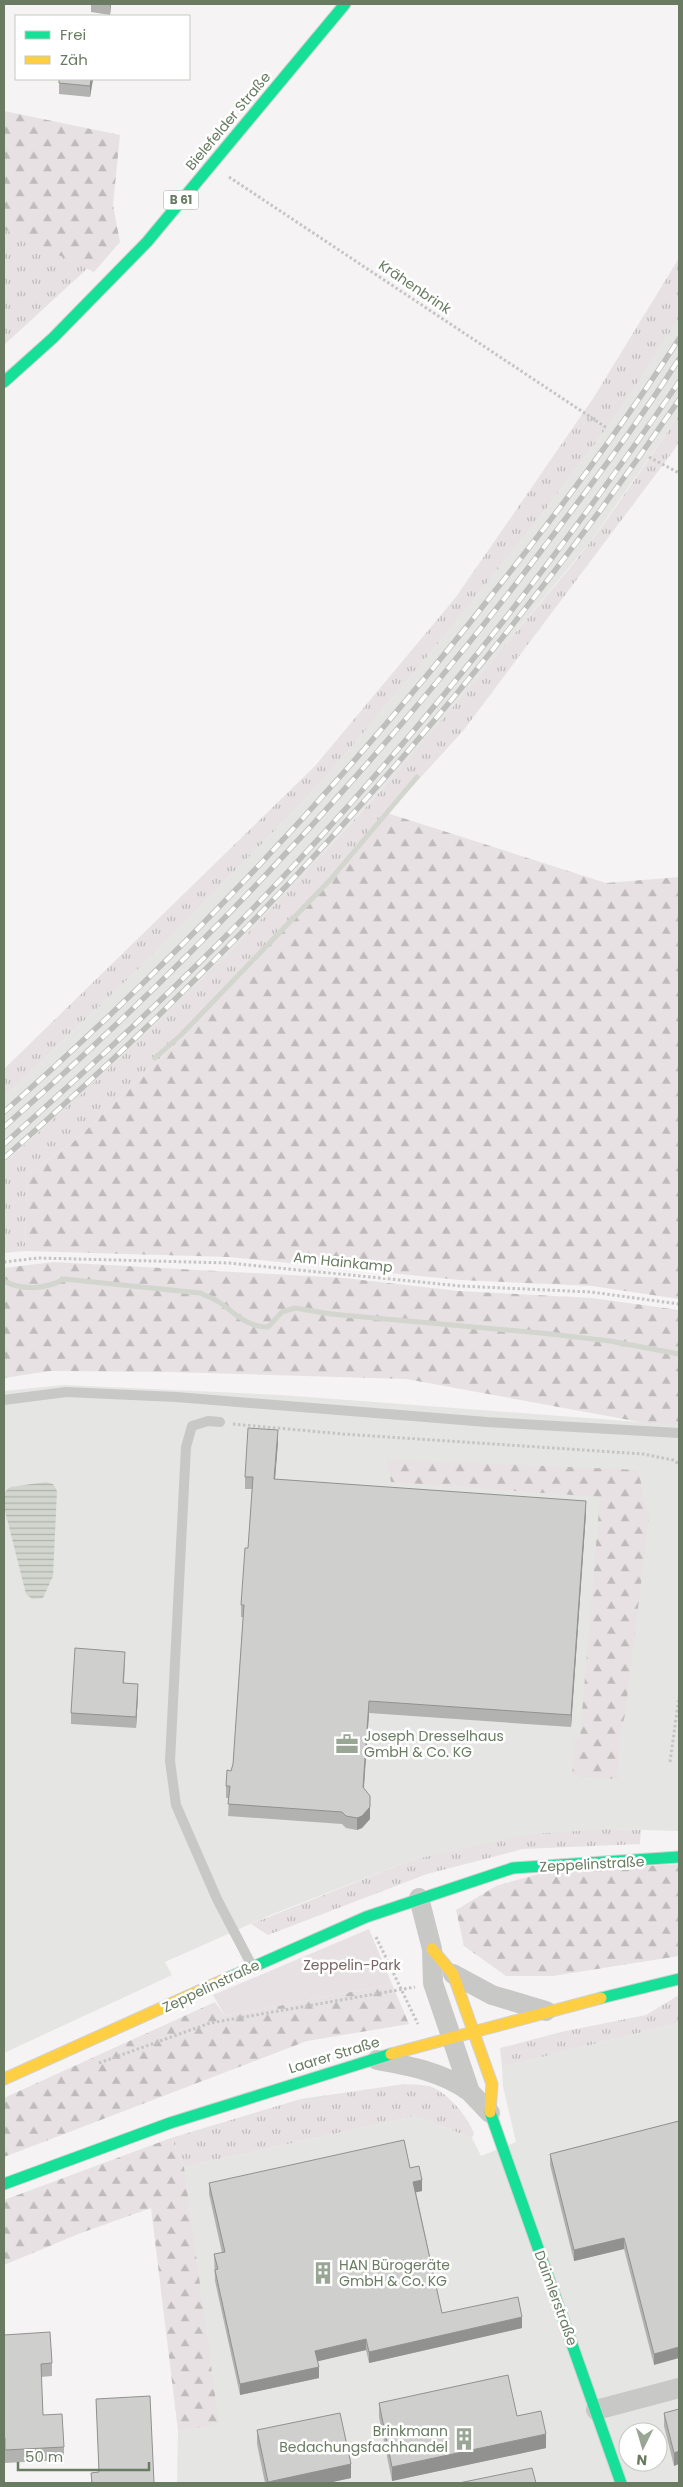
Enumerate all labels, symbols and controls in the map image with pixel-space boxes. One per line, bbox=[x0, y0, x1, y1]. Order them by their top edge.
legend bbox=[15, 15, 190, 80]
text: Frei bbox=[60, 24, 86, 45]
text: Zäh bbox=[60, 49, 88, 70]
street label: Bielefelder Straße bbox=[181, 67, 275, 174]
road number: B 61 bbox=[164, 190, 198, 210]
street label: Krähenbrink bbox=[375, 255, 456, 319]
street label: Am Hainkamp bbox=[292, 1247, 394, 1277]
place label: Joseph Dresselhaus GmbH & Co. KG bbox=[364, 1726, 504, 1762]
office icon: Joseph Dresselhaus GmbH & Co. KG bbox=[334, 1731, 360, 1757]
street label: Zeppelinstraße bbox=[539, 1851, 645, 1877]
street label: Zeppelinstraße bbox=[159, 1955, 263, 2017]
park label: Zeppelin-Park bbox=[303, 1955, 401, 1975]
street label: Laarer Straße bbox=[286, 2032, 382, 2078]
street label: Daimlerstraße bbox=[530, 2248, 583, 2349]
place label: HAN Bürogeräte GmbH & Co. KG bbox=[339, 2255, 450, 2291]
building icon: HAN Bürogeräte GmbH & Co. KG bbox=[310, 2260, 336, 2286]
place label: Brinkmann Bedachungsfachhandel bbox=[279, 2421, 448, 2457]
north arrow bbox=[618, 2422, 668, 2472]
building icon: Brinkmann Bedachungsfachhandel bbox=[451, 2426, 477, 2452]
scale bar bbox=[18, 2440, 149, 2472]
text: 50 m bbox=[25, 2446, 63, 2467]
text: N bbox=[636, 2450, 648, 2470]

